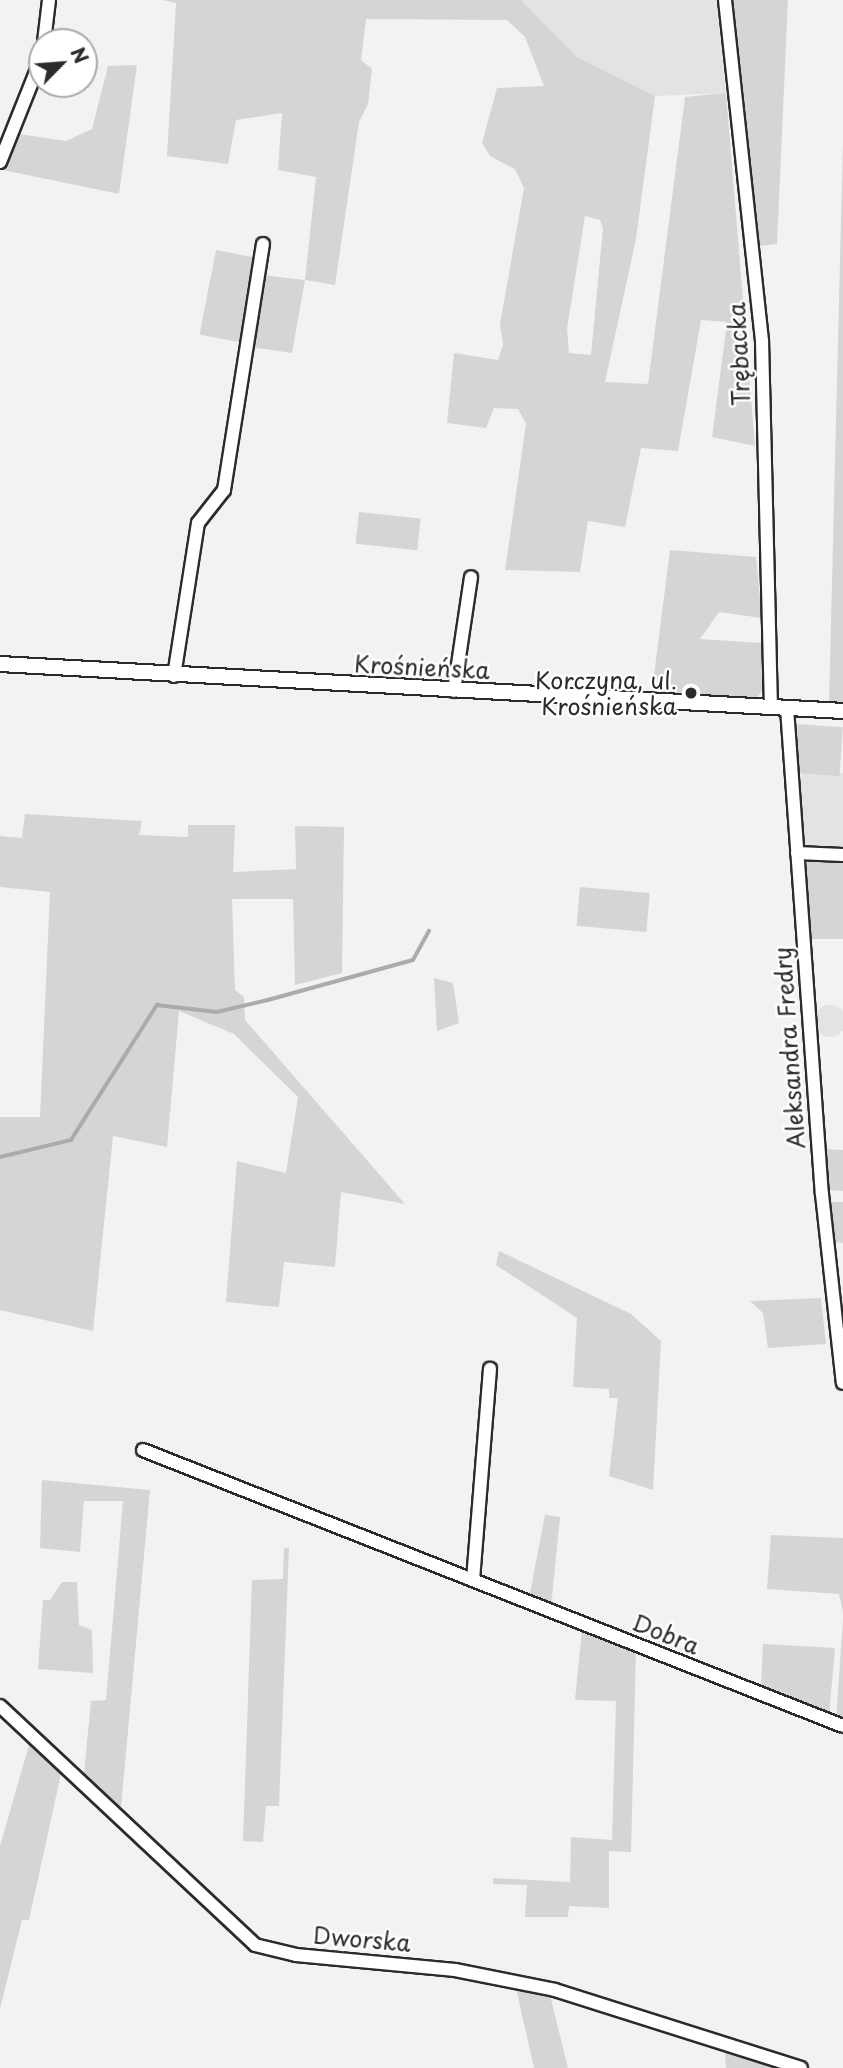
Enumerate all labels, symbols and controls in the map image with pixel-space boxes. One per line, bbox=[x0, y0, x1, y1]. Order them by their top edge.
north arrow bbox=[28, 28, 98, 98]
text: N bbox=[64, 42, 96, 68]
street label: Trębacka bbox=[723, 302, 755, 406]
street label: Krośnieńska bbox=[353, 650, 491, 684]
place label: Korczyna, ul. Krośnieńska bbox=[535, 666, 677, 720]
marker: Korczyna, ul. Krośnieńska bbox=[683, 685, 699, 701]
street label: Aleksandra Fredry bbox=[768, 946, 810, 1150]
street label: Dobra bbox=[628, 1608, 704, 1660]
street label: Dworska bbox=[312, 1921, 412, 1957]

